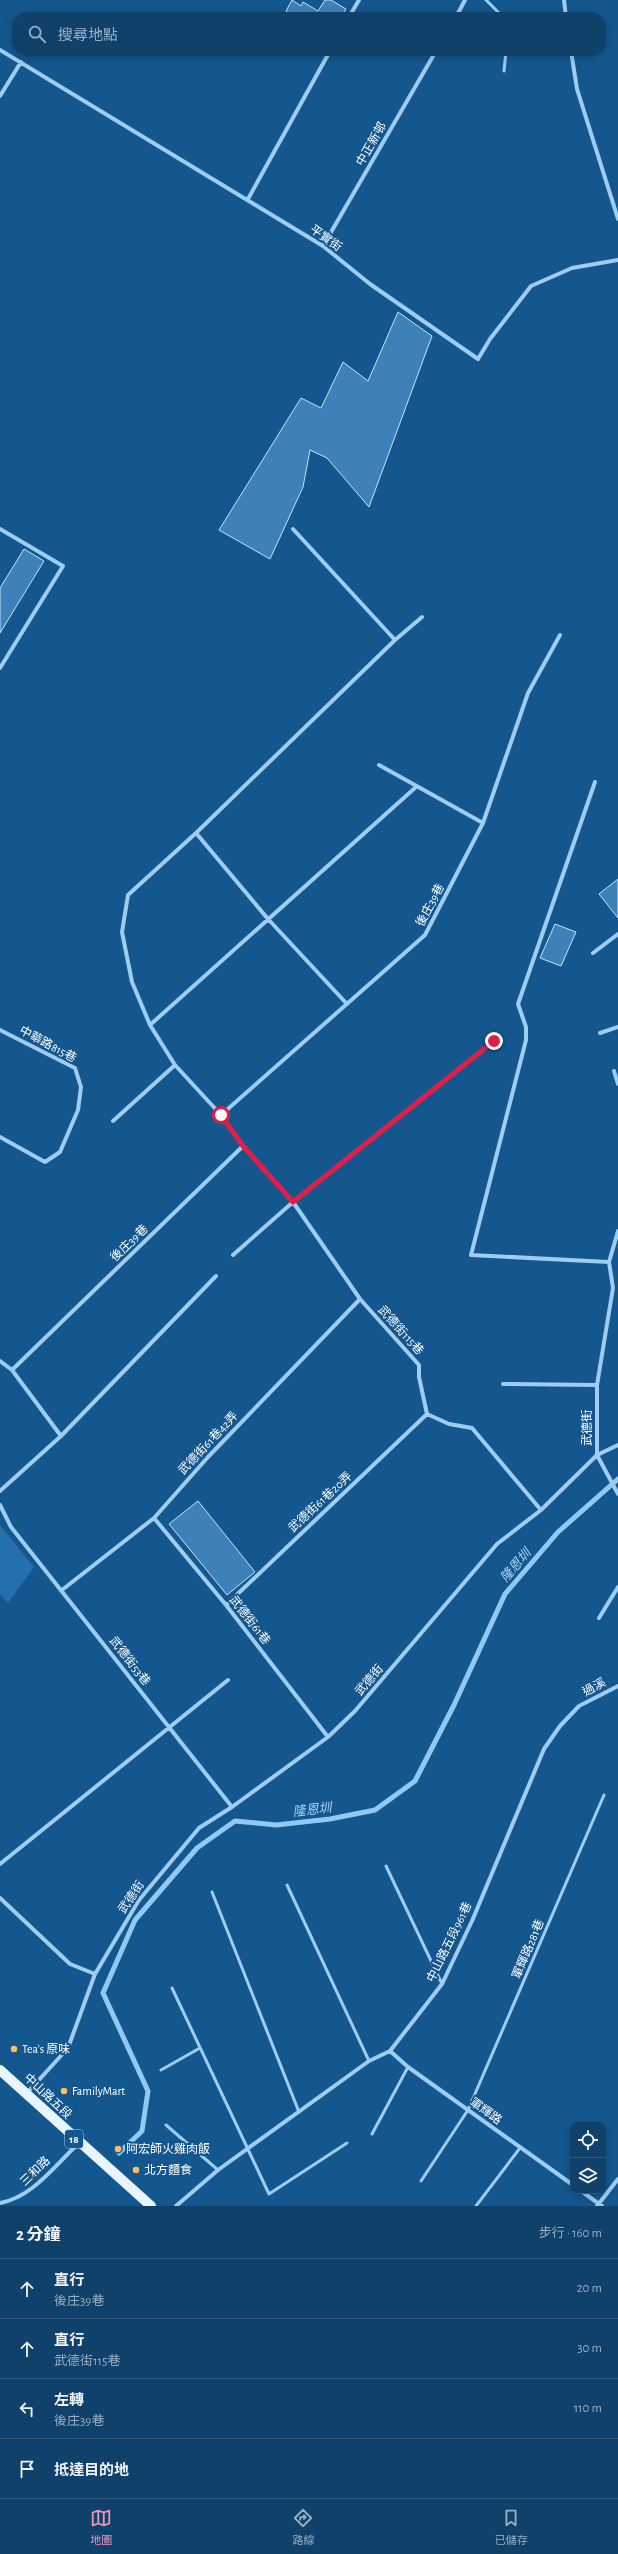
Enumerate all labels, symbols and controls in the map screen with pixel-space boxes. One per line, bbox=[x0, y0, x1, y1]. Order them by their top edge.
search box bbox=[12, 12, 606, 56]
icon: search bbox=[26, 23, 48, 45]
text: 搜尋地點 bbox=[58, 28, 118, 43]
street label: 中正新邨 bbox=[353, 120, 388, 168]
street label: 平實街 bbox=[308, 222, 345, 253]
street label: 後庄39巷 bbox=[413, 881, 446, 928]
street label: 中華路815巷 bbox=[17, 1023, 79, 1064]
route end bbox=[485, 1032, 503, 1050]
route start bbox=[212, 1106, 230, 1124]
street label: 後庄39巷 bbox=[107, 1222, 150, 1263]
street label: 武德街115巷 bbox=[376, 1303, 427, 1357]
street label: 武德街61巷42弄 bbox=[175, 1409, 240, 1477]
street label: 武德街 bbox=[580, 1410, 593, 1446]
street label: 武德街61巷20弄 bbox=[285, 1469, 354, 1534]
water label: 隆恩圳 bbox=[498, 1545, 535, 1585]
street label: 武德街61巷 bbox=[227, 1593, 273, 1646]
street label: 武德街53巷 bbox=[107, 1634, 153, 1688]
street label: 武德街 bbox=[352, 1662, 385, 1698]
street label: 過溪 bbox=[580, 1675, 607, 1698]
water label: 隆恩圳 bbox=[292, 1800, 334, 1819]
street label: 武德街 bbox=[115, 1878, 146, 1915]
street label: 中山路五段961巷 bbox=[424, 1900, 474, 1984]
street label: 軍輝路281巷 bbox=[509, 1917, 546, 1980]
place label: Tea's 原味 bbox=[22, 2043, 70, 2055]
marker: Tea's 原味 bbox=[9, 2044, 19, 2054]
street label: 中山路五段 bbox=[22, 2070, 75, 2121]
place label: FamilyMart bbox=[72, 2085, 125, 2098]
marker: FamilyMart bbox=[59, 2086, 69, 2096]
street label: 軍輝路 bbox=[468, 2095, 505, 2126]
map controls bbox=[570, 2122, 606, 2194]
button: locate bbox=[570, 2122, 606, 2158]
road number: 18 bbox=[65, 2130, 83, 2148]
place label: 阿宏師火雞肉飯 bbox=[126, 2142, 210, 2155]
marker: 阿宏師火雞肉飯 bbox=[113, 2144, 123, 2154]
street label: 三和路 bbox=[17, 2153, 52, 2188]
button: layers bbox=[570, 2158, 606, 2194]
place label: 北方麵食 bbox=[144, 2163, 192, 2176]
marker: 北方麵食 bbox=[131, 2165, 141, 2175]
text: 2 分鐘 bbox=[16, 2226, 61, 2243]
text: 步行 · 160 m bbox=[539, 2227, 602, 2240]
text: 直行 bbox=[54, 2273, 84, 2288]
icon: ahead bbox=[16, 2278, 38, 2300]
text: 20 m bbox=[577, 2282, 602, 2295]
text: 後庄39巷 bbox=[54, 2295, 104, 2308]
text: 直行 bbox=[54, 2333, 84, 2348]
icon: ahead bbox=[16, 2338, 38, 2360]
text: 30 m bbox=[577, 2342, 602, 2355]
text: 武德街115巷 bbox=[54, 2355, 120, 2368]
text: 左轉 bbox=[54, 2393, 84, 2408]
icon: left bbox=[16, 2398, 38, 2420]
text: 110 m bbox=[574, 2402, 602, 2415]
text: 後庄39巷 bbox=[54, 2415, 104, 2428]
icon: arrive bbox=[16, 2458, 38, 2480]
text: 抵達目的地 bbox=[54, 2463, 129, 2478]
tab: 地圖 bbox=[90, 2507, 112, 2547]
tab: 路線 bbox=[292, 2507, 314, 2547]
tab: 已儲存 bbox=[495, 2507, 528, 2547]

